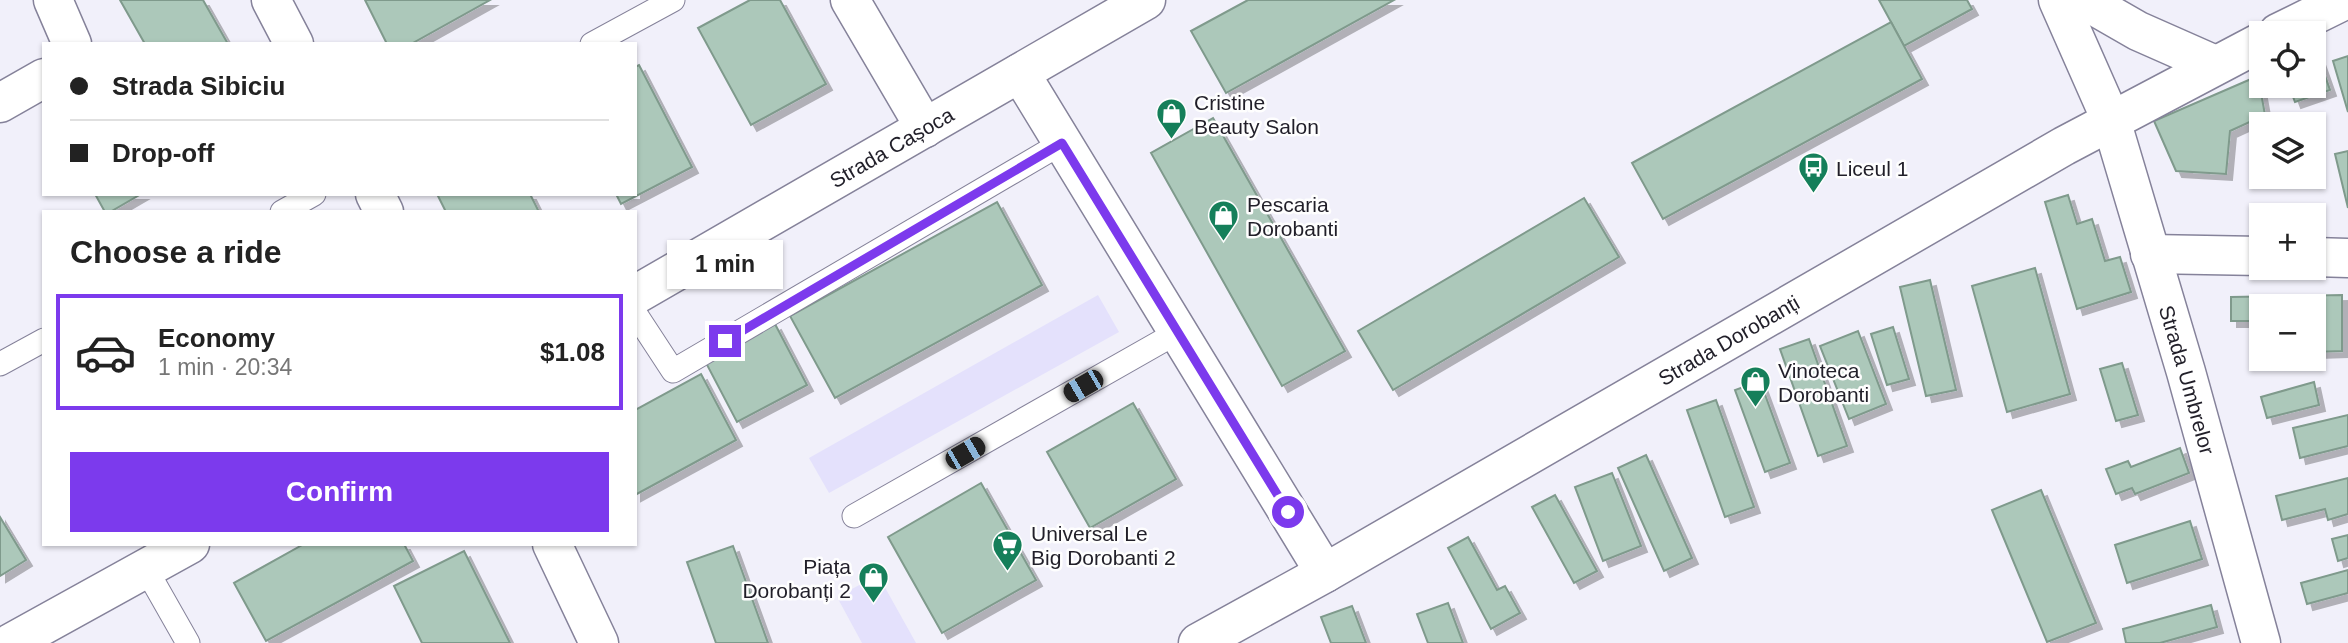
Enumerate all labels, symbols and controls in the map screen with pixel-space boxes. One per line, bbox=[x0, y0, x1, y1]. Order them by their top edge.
map controls bbox=[2249, 21, 2326, 371]
button: locate bbox=[2249, 21, 2326, 98]
text: Strada Sibiciu bbox=[112, 71, 285, 101]
place label: Cristine Beauty Salon bbox=[1194, 91, 1319, 138]
shop icon: Cristine Beauty Salon bbox=[1154, 97, 1188, 141]
street label: Strada Cașoca bbox=[825, 102, 958, 192]
button: layers bbox=[2249, 112, 2326, 189]
text: Drop-off bbox=[112, 138, 215, 168]
bus stop icon: Liceul 1 bbox=[1796, 151, 1830, 195]
place label: Liceul 1 bbox=[1836, 157, 1908, 180]
place label: Pescaria Dorobanti bbox=[1247, 193, 1338, 240]
shop icon: Pescaria Dorobanti bbox=[1207, 199, 1241, 243]
button: + bbox=[2249, 203, 2326, 280]
text: Choose a ride bbox=[70, 234, 282, 270]
callout: 1 min bbox=[667, 240, 783, 288]
text: 1 min bbox=[695, 251, 755, 277]
street label: Strada Dorobanți bbox=[1654, 290, 1803, 390]
button: − bbox=[2249, 294, 2326, 371]
street label: Strada Umbrelor bbox=[2155, 302, 2220, 457]
icon: car bbox=[74, 321, 137, 384]
text: Economy bbox=[158, 323, 275, 353]
route end bbox=[709, 325, 741, 357]
text: $1.08 bbox=[540, 337, 605, 367]
text: 1 min · 20:34 bbox=[158, 354, 292, 380]
place label: Vinoteca Dorobanti bbox=[1778, 359, 1869, 406]
shop icon: Vinoteca Dorobanti bbox=[1738, 365, 1772, 409]
car bbox=[1060, 366, 1107, 406]
car bbox=[942, 433, 989, 473]
button: Confirm bbox=[70, 452, 609, 532]
route start bbox=[1272, 496, 1304, 528]
place label: Universal Le Big Dorobanti 2 bbox=[1031, 522, 1176, 569]
supermarket icon: Universal Le Big Dorobanti 2 bbox=[991, 528, 1025, 572]
place label: Piața Dorobanți 2 bbox=[742, 555, 851, 602]
shop icon: Piața Dorobanți 2 bbox=[857, 561, 891, 605]

